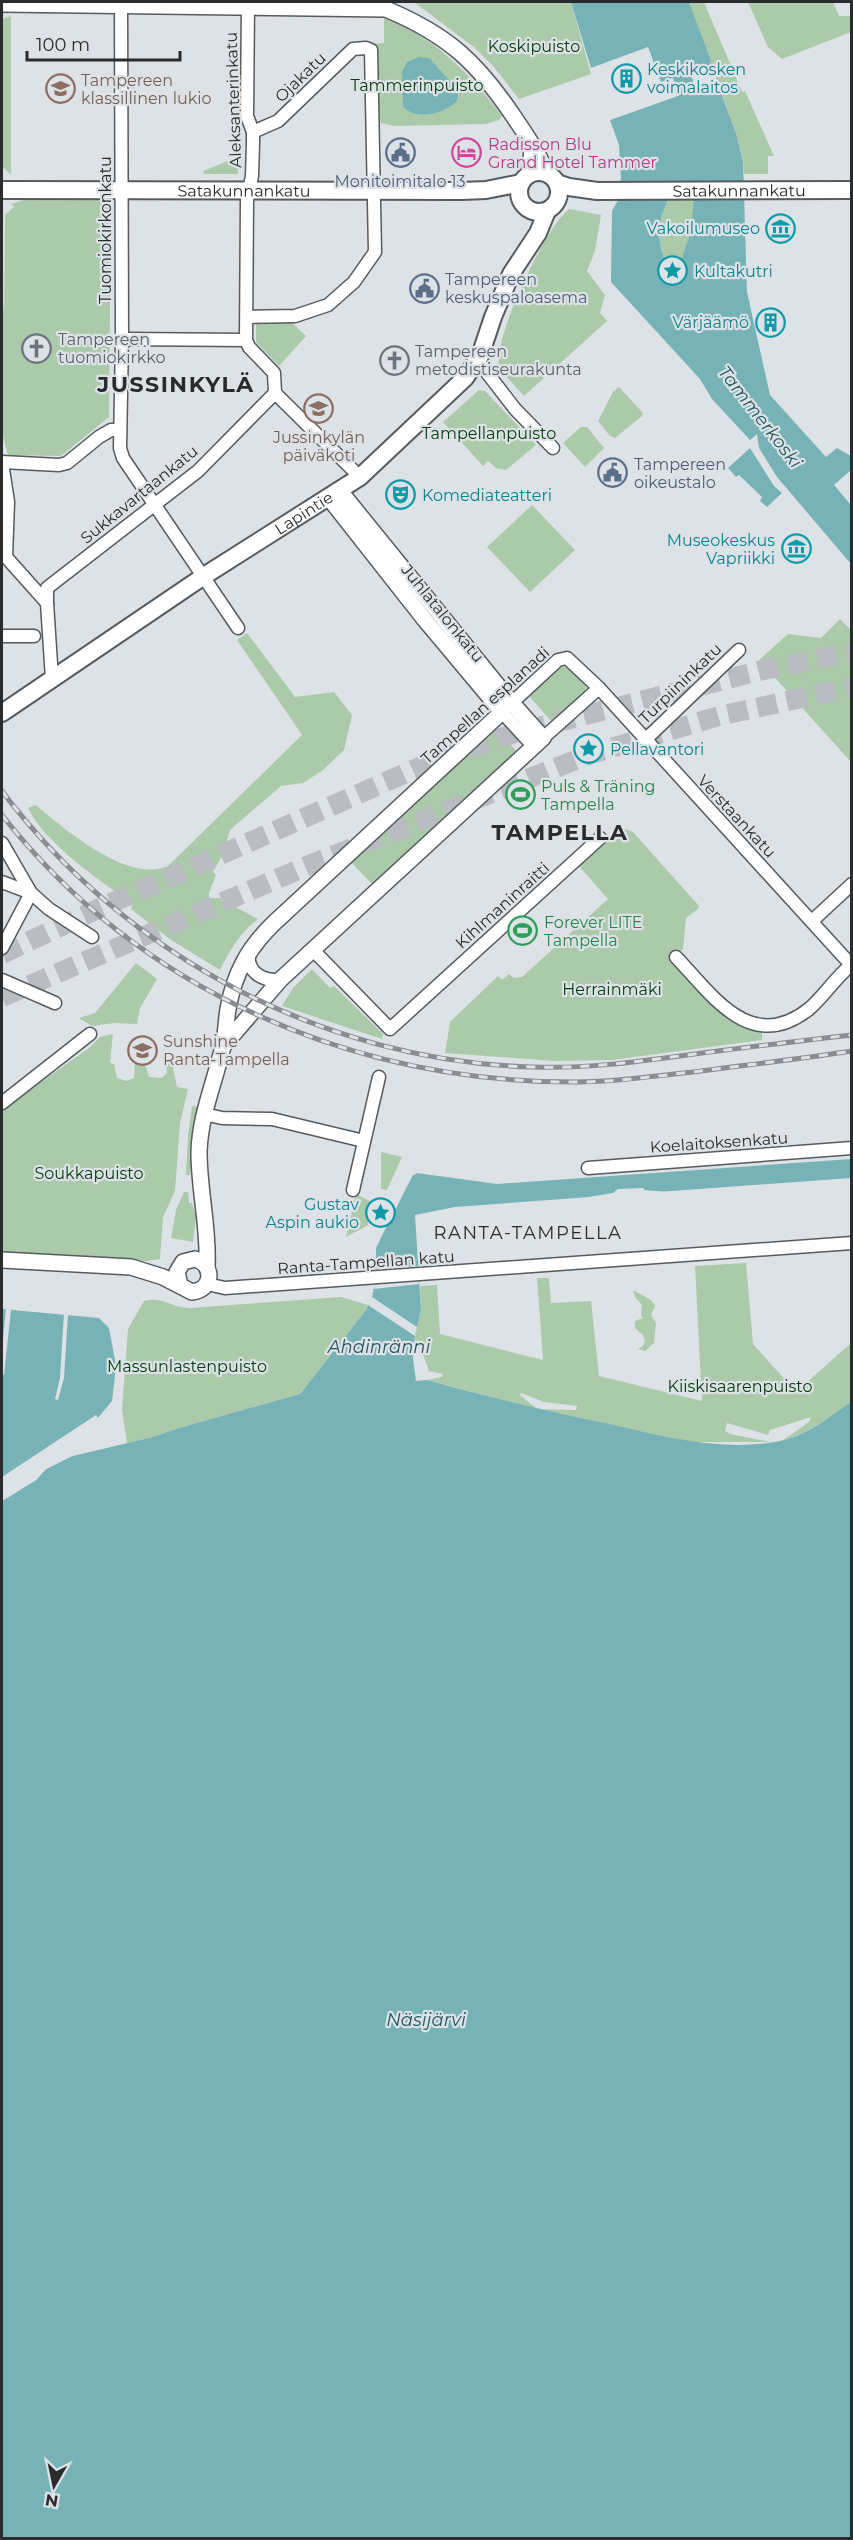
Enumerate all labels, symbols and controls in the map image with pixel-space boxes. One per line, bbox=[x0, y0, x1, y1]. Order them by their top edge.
scale bar bbox=[27, 24, 180, 62]
street label: Aleksanterinkatu bbox=[222, 32, 245, 168]
text: 100 m bbox=[36, 34, 90, 56]
park label: Koskipuisto bbox=[488, 37, 580, 56]
street label: Ojakatu bbox=[271, 49, 330, 106]
place label: Keskikosken voimalaitos bbox=[647, 60, 746, 97]
building icon: Keskikosken voimalaitos bbox=[610, 62, 642, 94]
place label: Tampereen klassillinen lukio bbox=[81, 71, 212, 108]
school or university icon: Tampereen klassillinen lukio bbox=[44, 73, 76, 105]
park label: Tammerinpuisto bbox=[350, 76, 484, 95]
place label: Radisson Blu Grand Hotel Tammer bbox=[488, 135, 657, 172]
public building icon: Monitoimitalo 13 bbox=[384, 137, 416, 169]
hotel icon: Radisson Blu Grand Hotel Tammer bbox=[451, 137, 483, 169]
street label: Tuomiokirkonkatu bbox=[96, 156, 115, 304]
place label: Monitoimitalo 13 bbox=[335, 172, 465, 191]
street label: Satakunnankatu bbox=[177, 181, 311, 201]
street label: Satakunnankatu bbox=[672, 181, 806, 201]
museum icon: Vakoilumuseo bbox=[765, 212, 797, 244]
place label: Vakoilumuseo bbox=[646, 219, 760, 238]
place icon: Kultakutri bbox=[657, 255, 689, 287]
place label: Kultakutri bbox=[694, 262, 773, 281]
place label: Tampereen keskuspaloasema bbox=[445, 270, 588, 307]
public building icon: Tampereen keskuspaloasema bbox=[408, 272, 440, 304]
building icon: Värjäämö bbox=[754, 306, 786, 338]
place label: Värjäämö bbox=[673, 313, 749, 332]
place label: Tampereen tuomiokirkko bbox=[58, 330, 166, 367]
church icon: Tampereen tuomiokirkko bbox=[21, 332, 53, 364]
place label: Tampereen metodistiseurakunta bbox=[415, 342, 582, 379]
church icon: Tampereen metodistiseurakunta bbox=[378, 344, 410, 376]
water label: Tammerkoski bbox=[713, 362, 807, 473]
district label: JUSSINKYLÄ bbox=[96, 371, 255, 398]
school or university icon: Jussinkylän päiväkoti bbox=[303, 393, 335, 425]
park label: Tampellanpuisto bbox=[422, 424, 556, 443]
place label: Jussinkylän päiväkoti bbox=[272, 428, 365, 465]
street label: Sukkavartaankatu bbox=[77, 441, 202, 547]
place label: Tampereen oikeustalo bbox=[634, 455, 726, 492]
public building icon: Tampereen oikeustalo bbox=[597, 457, 629, 489]
theatre icon: Komediateatteri bbox=[385, 479, 417, 511]
place label: Komediateatteri bbox=[422, 486, 552, 505]
street label: Lapintie bbox=[271, 488, 337, 539]
place label: Museokeskus Vapriikki bbox=[667, 531, 775, 568]
museum icon: Museokeskus Vapriikki bbox=[780, 533, 812, 565]
street label: Juhlatalonkatu bbox=[397, 560, 488, 666]
street label: Turpiininkatu bbox=[635, 639, 726, 728]
street label: Tampellan esplanadi bbox=[417, 643, 553, 768]
place icon: Pellavantori bbox=[573, 733, 605, 765]
place label: Pellavantori bbox=[610, 740, 704, 759]
street label: Verstaankatu bbox=[693, 771, 780, 862]
place label: Puls & Träning Tampella bbox=[541, 777, 656, 814]
sports icon: Puls & Träning Tampella bbox=[504, 779, 536, 811]
district label: TAMPELLA bbox=[492, 819, 628, 846]
street label: Kihlmaninraitti bbox=[452, 858, 553, 952]
place label: Forever LITE Tampella bbox=[544, 913, 642, 950]
sports icon: Forever LITE Tampella bbox=[507, 915, 539, 947]
park label: Herrainmäki bbox=[562, 980, 662, 999]
place label: Sunshine Ranta-Tampella bbox=[163, 1032, 290, 1069]
school or university icon: Sunshine Ranta-Tampella bbox=[126, 1034, 158, 1066]
street label: Koelaitoksenkatu bbox=[649, 1128, 789, 1157]
park label: Soukkapuisto bbox=[35, 1164, 143, 1183]
place label: Gustav Aspin aukio bbox=[266, 1195, 359, 1232]
place icon: Gustav Aspin aukio bbox=[364, 1197, 396, 1229]
district label: RANTA-TAMPELLA bbox=[434, 1222, 622, 1244]
street label: Ranta-Tampellan katu bbox=[277, 1247, 455, 1278]
water label: Ahdinränni bbox=[327, 1336, 430, 1358]
park label: Massunlastenpuisto bbox=[107, 1357, 267, 1376]
park label: Kiiskisaarenpuisto bbox=[668, 1377, 812, 1396]
water label: Näsijärvi bbox=[386, 2009, 466, 2031]
north arrow bbox=[24, 2456, 84, 2516]
text: N bbox=[44, 2490, 60, 2511]

